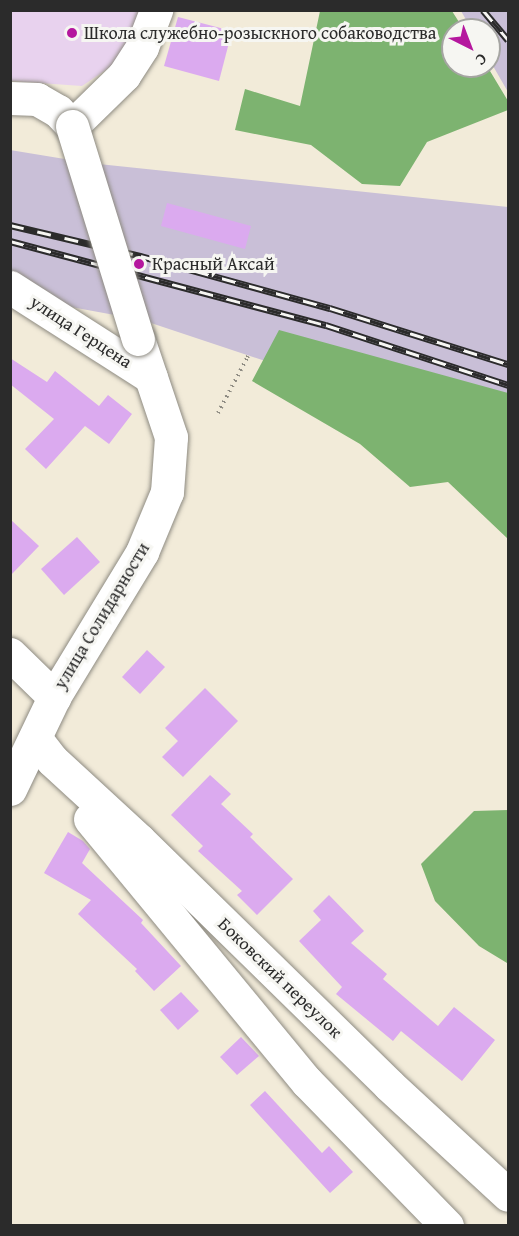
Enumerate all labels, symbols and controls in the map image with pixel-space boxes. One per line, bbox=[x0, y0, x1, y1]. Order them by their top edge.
north arrow bbox=[441, 18, 501, 78]
place label: Школа служебно-розыскного собаководства bbox=[84, 22, 436, 44]
marker: Школа служебно-розыскного собаководства bbox=[65, 26, 79, 40]
text: С bbox=[470, 48, 493, 72]
place label: Красный Аксай bbox=[152, 253, 275, 275]
marker: Красный Аксай bbox=[130, 255, 148, 273]
street label: улица Герцена bbox=[26, 291, 136, 373]
street label: улица Солидарности bbox=[50, 539, 154, 693]
street label: Боковский переулок bbox=[214, 913, 346, 1043]

